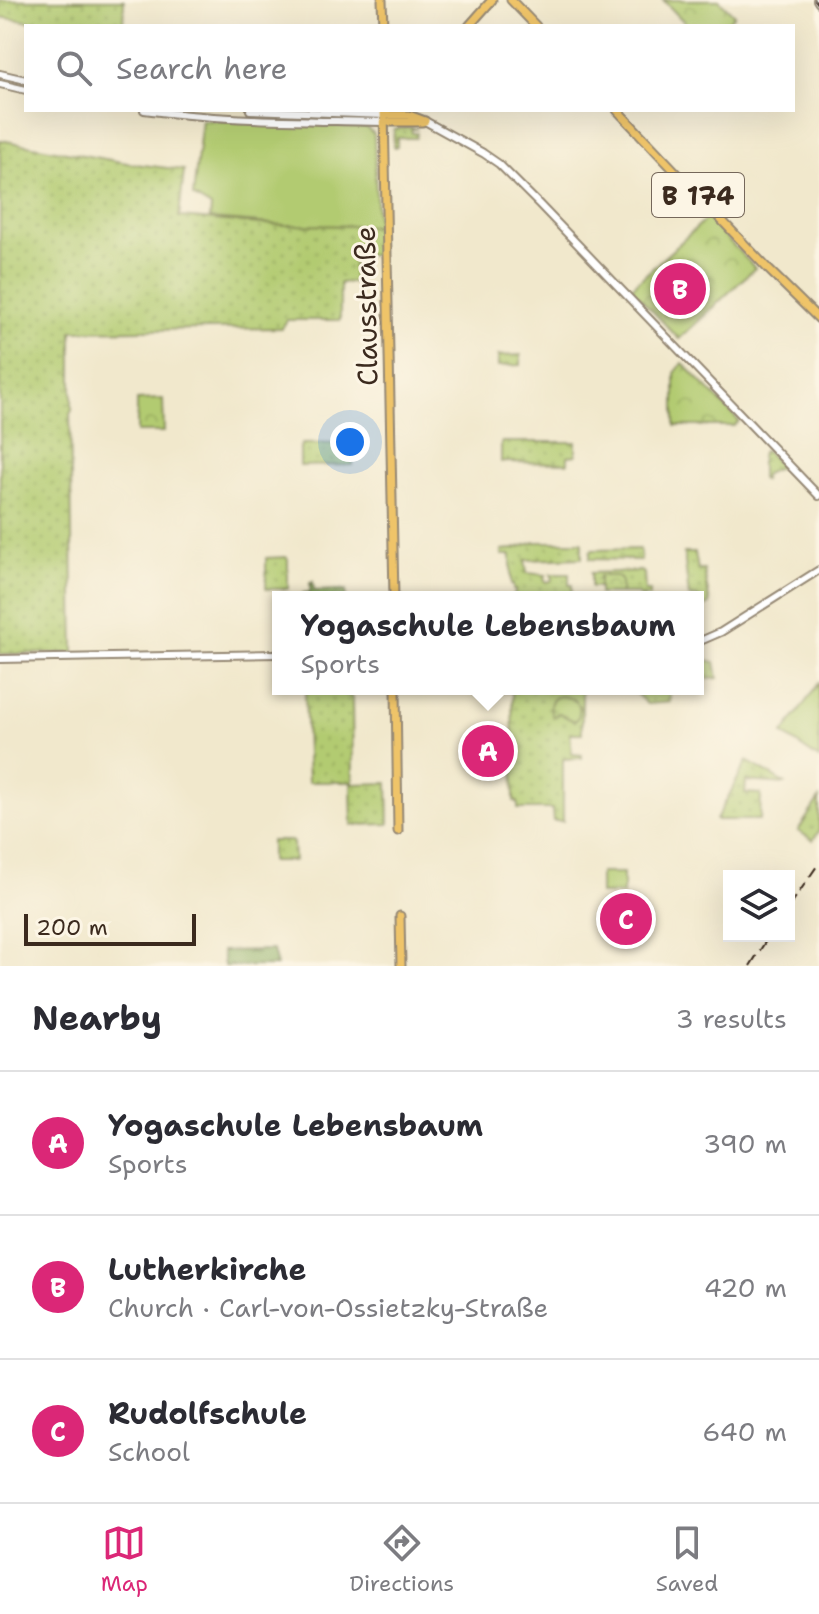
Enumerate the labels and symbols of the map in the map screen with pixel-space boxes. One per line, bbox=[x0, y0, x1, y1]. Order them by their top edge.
road number: B 174 bbox=[652, 173, 744, 217]
street label: Clausstraße bbox=[346, 226, 386, 386]
pin: B bbox=[654, 259, 706, 319]
your location bbox=[330, 422, 370, 462]
pin: A bbox=[462, 721, 514, 781]
pin: C bbox=[600, 889, 652, 949]
scale bar bbox=[24, 910, 196, 946]

